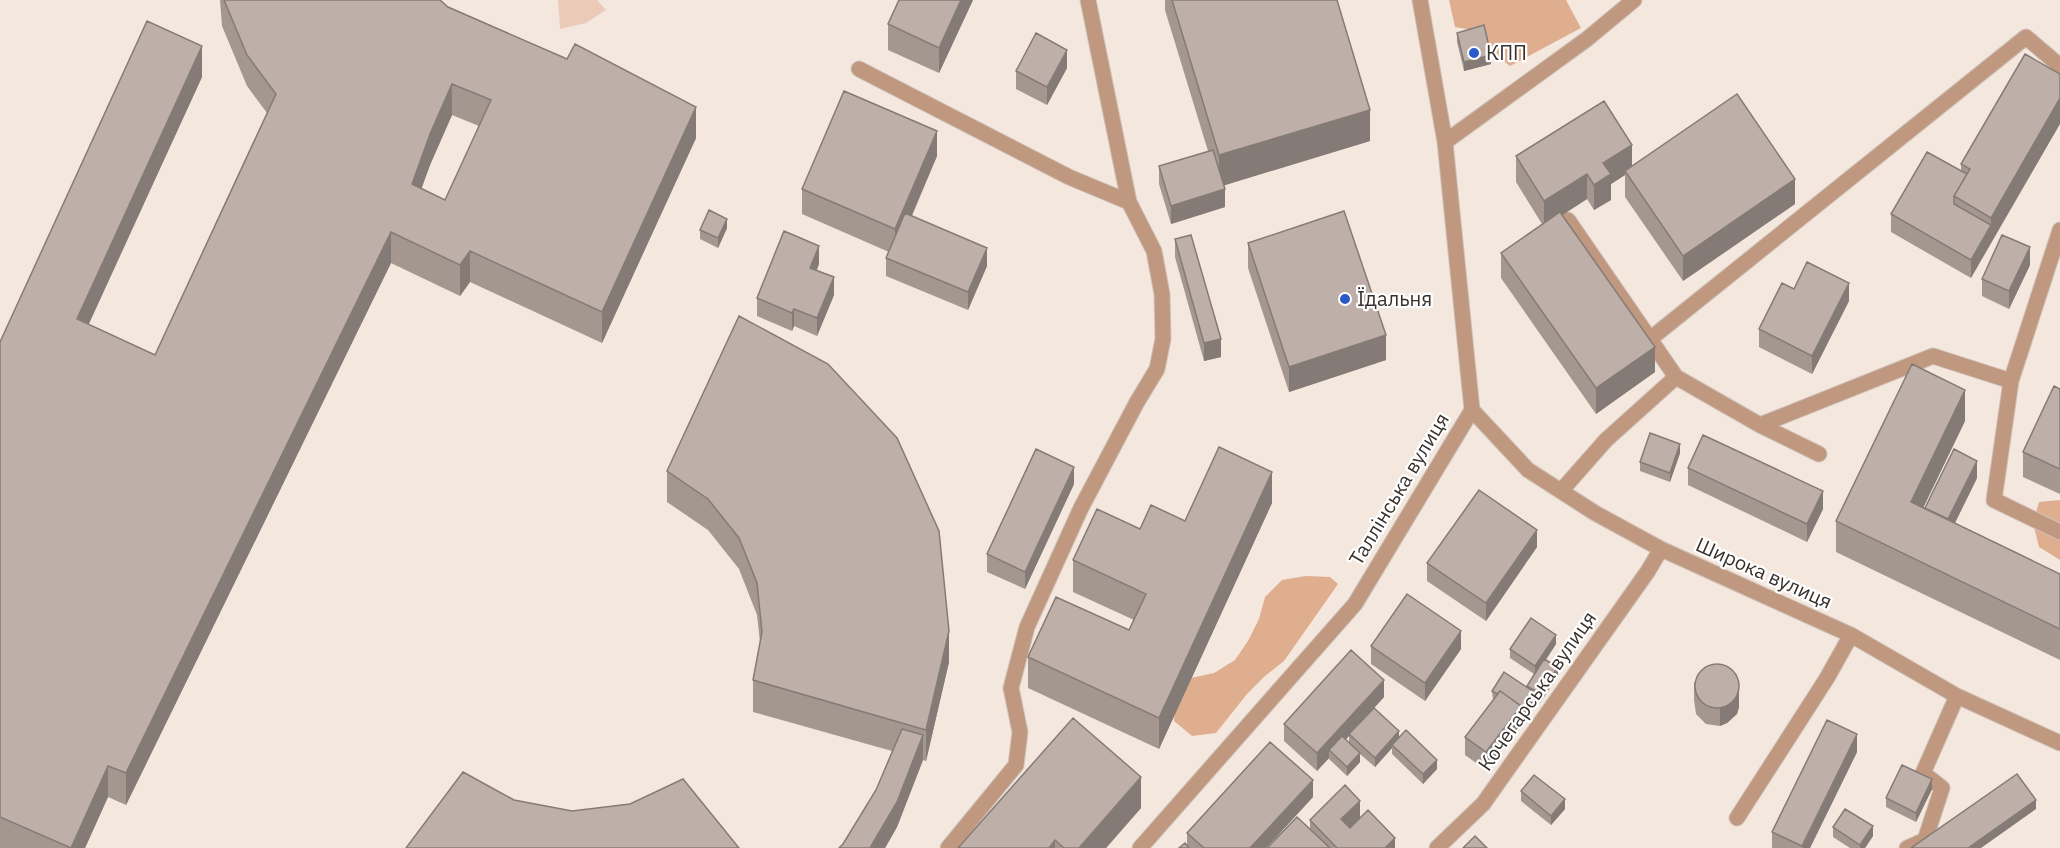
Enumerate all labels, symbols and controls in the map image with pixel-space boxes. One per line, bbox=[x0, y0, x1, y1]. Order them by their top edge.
place label: КПП bbox=[1486, 39, 1527, 66]
marker: КПП bbox=[1467, 46, 1481, 60]
place label: Їдальня bbox=[1357, 285, 1432, 312]
marker: Їдальня bbox=[1338, 292, 1352, 306]
street label: Таллінська вулиця bbox=[1342, 407, 1455, 570]
street label: Широка вулиця bbox=[1692, 530, 1837, 615]
street label: Кочегарська вулиця bbox=[1471, 605, 1602, 776]

